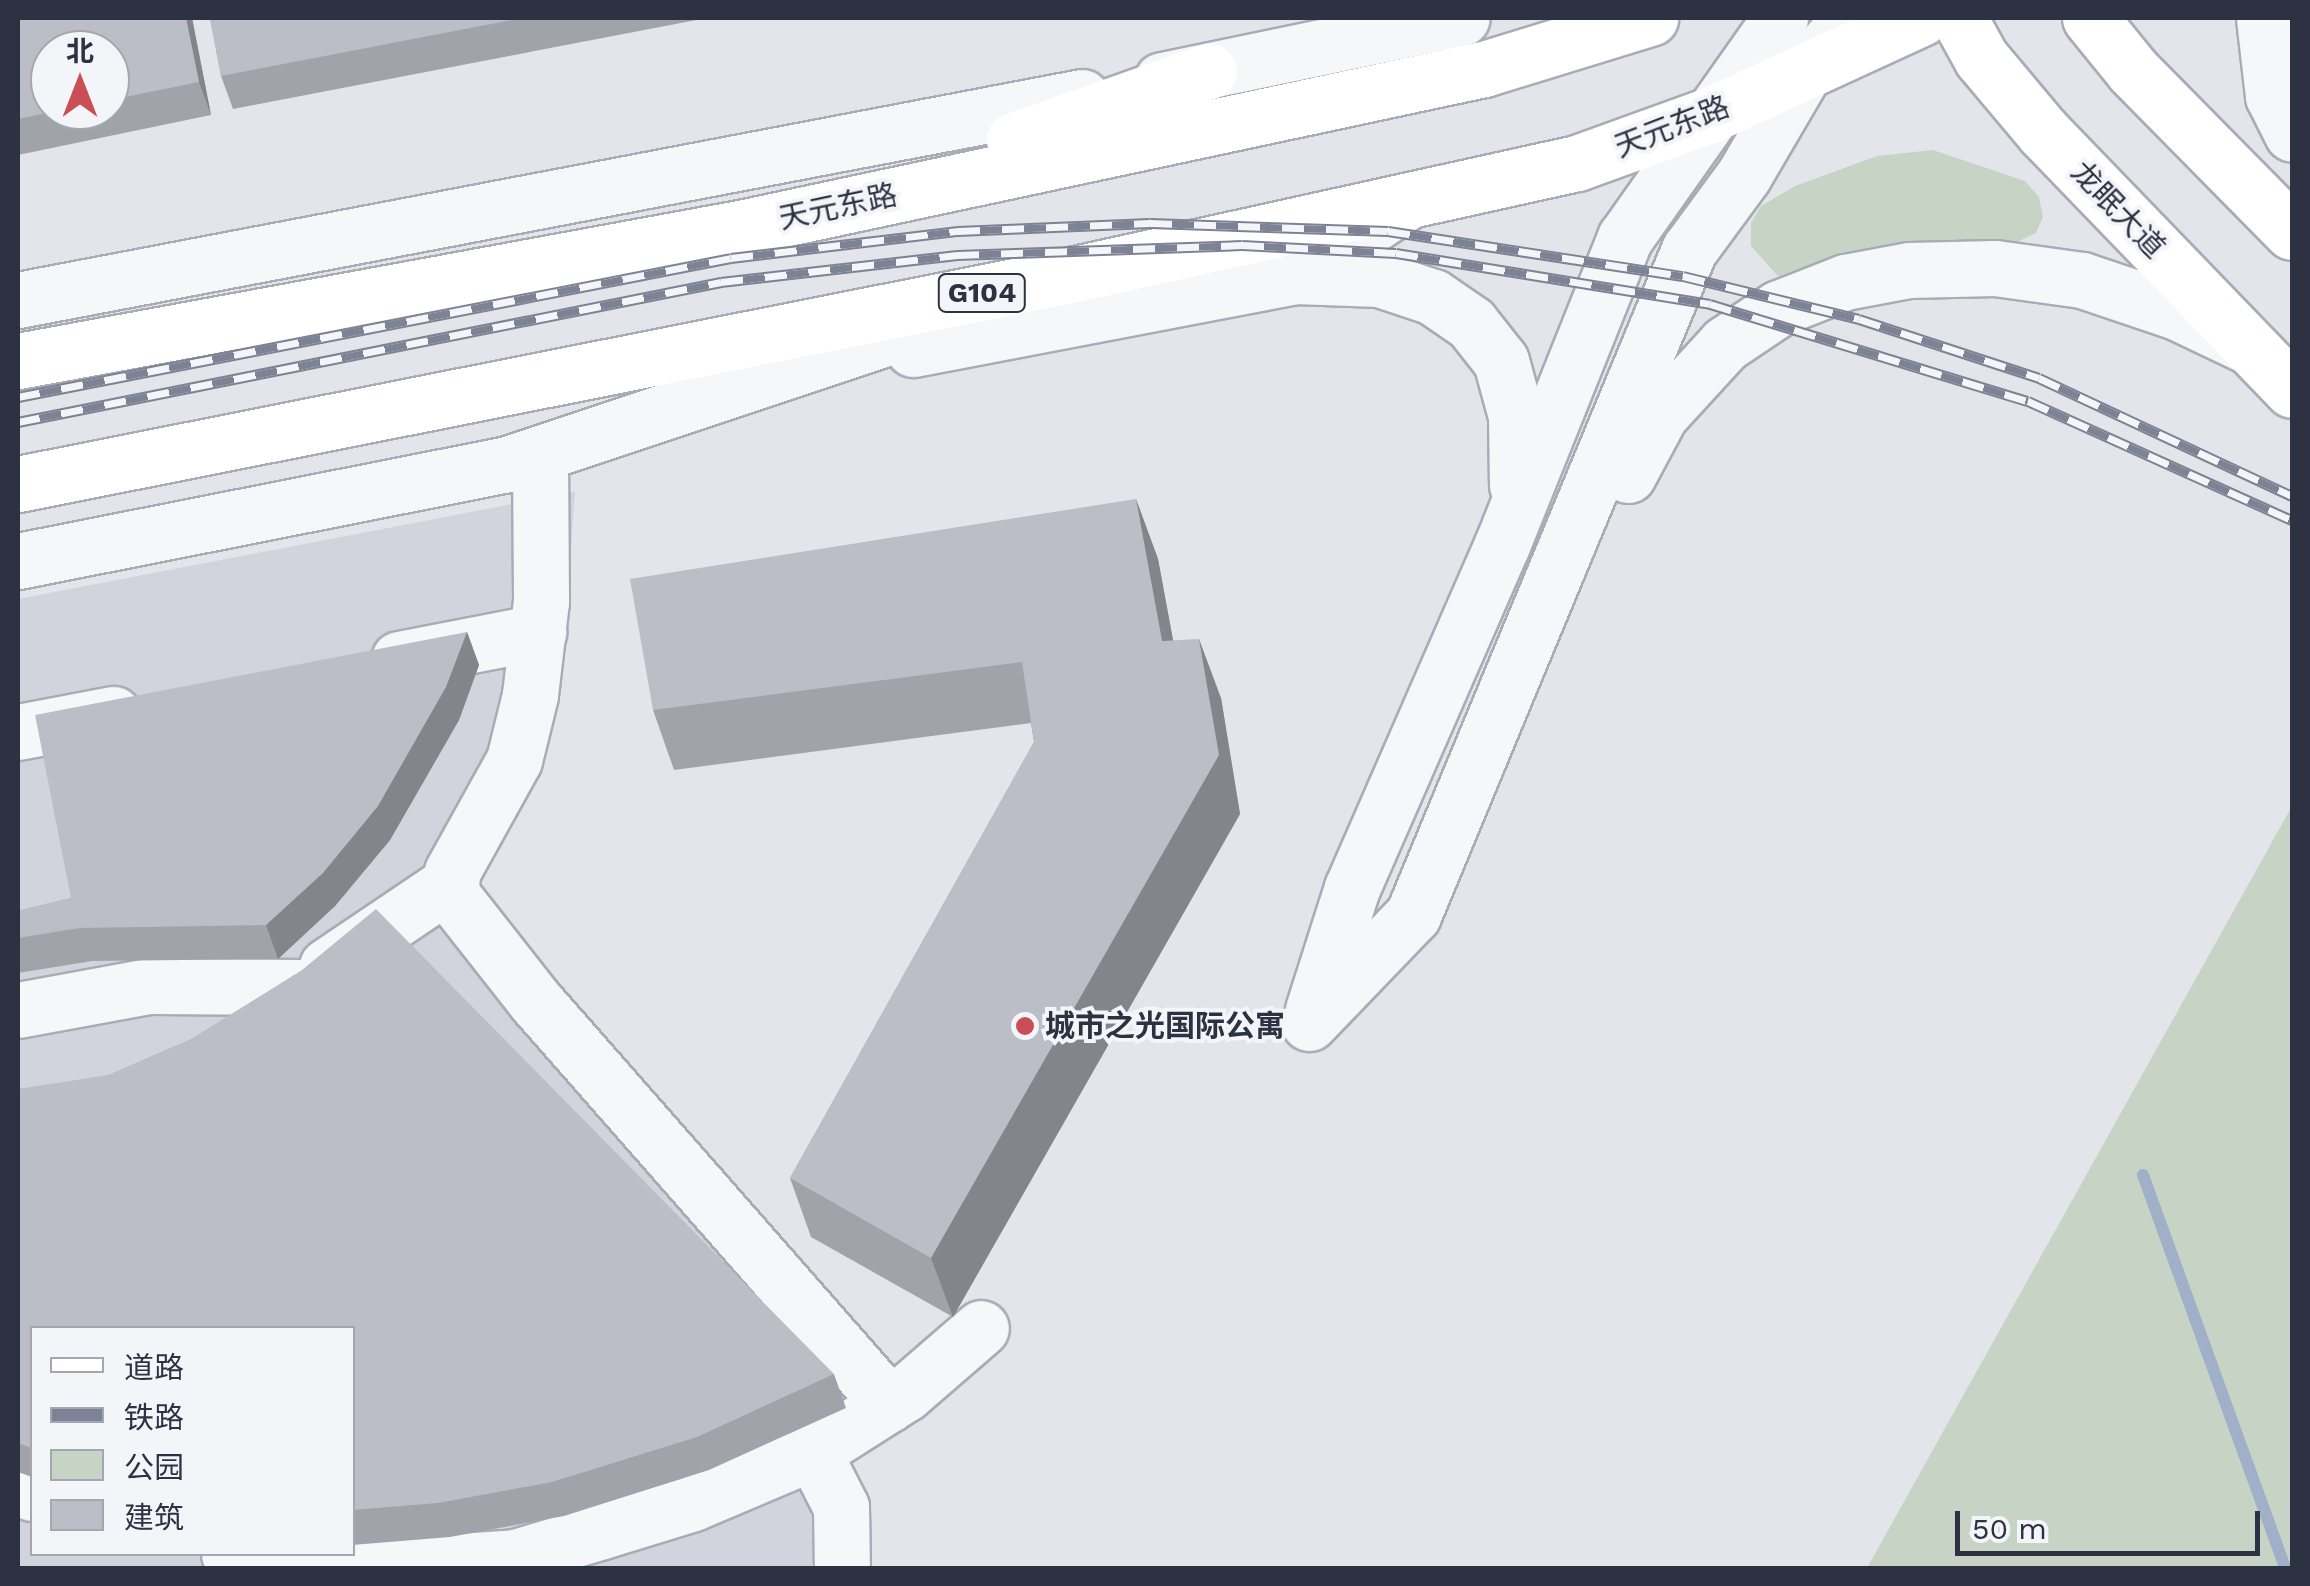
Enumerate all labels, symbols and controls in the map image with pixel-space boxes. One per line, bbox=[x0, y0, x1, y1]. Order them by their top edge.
north arrow bbox=[30, 30, 130, 130]
text: 北 bbox=[66, 35, 94, 68]
street label: 天元东路 bbox=[1610, 89, 1734, 165]
street label: 龙眠大道 bbox=[2063, 154, 2173, 266]
street label: 天元东路 bbox=[776, 177, 900, 237]
road number: G104 bbox=[937, 270, 1027, 316]
place label: 城市之光国际公寓 bbox=[1045, 1008, 1285, 1044]
marker: 城市之光国际公寓 bbox=[1014, 1015, 1036, 1037]
legend bbox=[30, 1326, 355, 1556]
text: 道路 bbox=[124, 1350, 184, 1385]
text: 铁路 bbox=[124, 1400, 184, 1435]
text: 公园 bbox=[124, 1450, 184, 1485]
scale bar bbox=[1960, 1491, 2265, 1553]
text: 建筑 bbox=[124, 1500, 184, 1535]
text: 50 m bbox=[1972, 1511, 2047, 1546]

